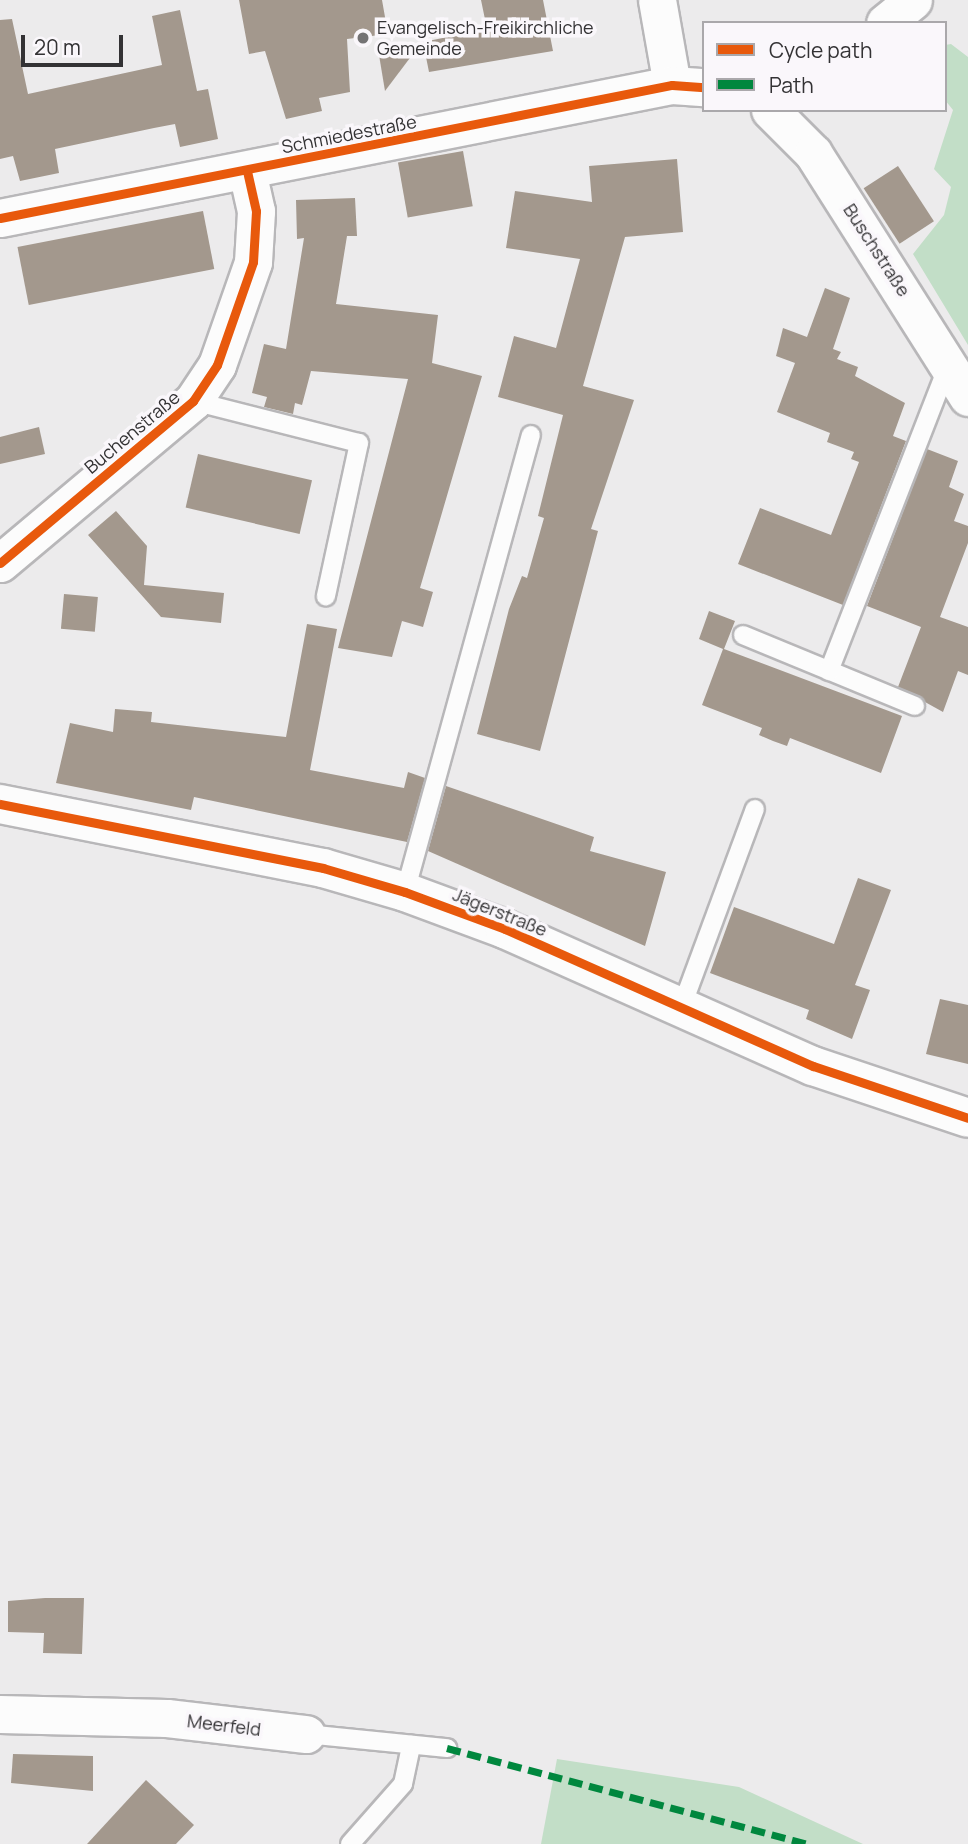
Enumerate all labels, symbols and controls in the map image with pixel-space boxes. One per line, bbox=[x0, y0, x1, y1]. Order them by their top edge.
place label: Evangelisch-Freikirchliche Gemeinde bbox=[377, 17, 594, 60]
scale bar bbox=[24, 21, 126, 65]
legend bbox=[702, 21, 947, 112]
marker: Evangelisch-Freikirchliche Gemeinde bbox=[355, 30, 371, 46]
text: 20 m bbox=[34, 33, 81, 61]
text: Cycle path bbox=[769, 36, 872, 64]
text: Path bbox=[769, 71, 814, 99]
street label: Schmiedestraße bbox=[280, 110, 418, 158]
street label: Buschstraße bbox=[839, 200, 915, 300]
street label: Buchenstraße bbox=[80, 386, 184, 478]
street label: Jägerstraße bbox=[450, 883, 550, 941]
street label: Meerfeld bbox=[186, 1710, 262, 1740]

